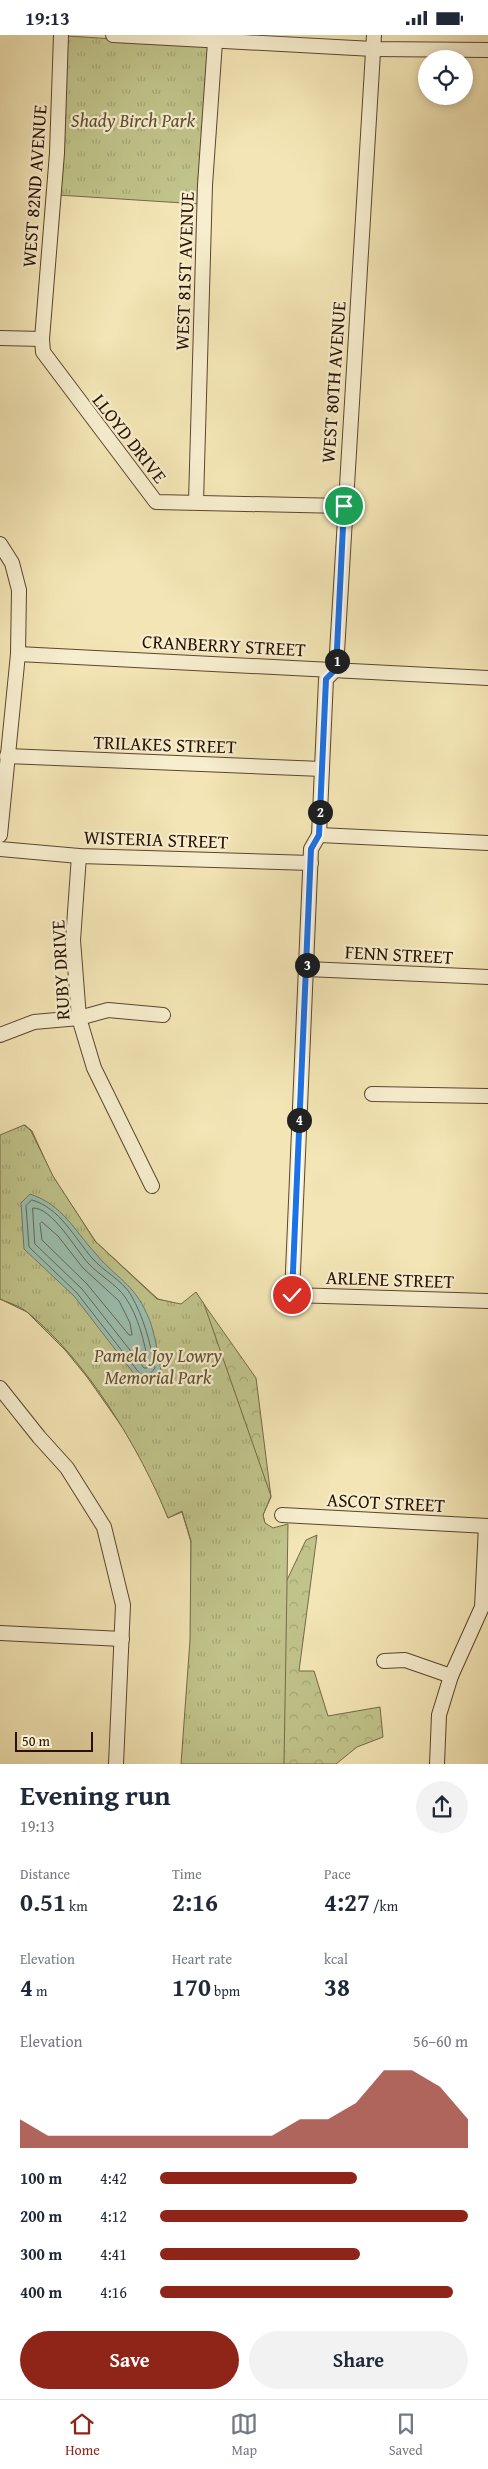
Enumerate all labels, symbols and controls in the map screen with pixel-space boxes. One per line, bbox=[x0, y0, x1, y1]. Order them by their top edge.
text: 19:13 bbox=[25, 4, 70, 32]
map controls bbox=[418, 50, 473, 105]
button: locate bbox=[418, 50, 473, 105]
street label: WEST 82ND AVENUE bbox=[14, 103, 54, 268]
park label: Shady Birch Park bbox=[71, 106, 195, 134]
street label: WEST 81ST AVENUE bbox=[167, 191, 201, 351]
street label: WEST 80TH AVENUE bbox=[313, 300, 353, 464]
street label: LLOYD DRIVE bbox=[86, 387, 174, 489]
pin bbox=[323, 485, 365, 527]
icon: arrive bbox=[330, 492, 358, 520]
street label: CRANBERRY STREET bbox=[141, 627, 307, 663]
pin: 1 bbox=[324, 649, 350, 673]
text: 1 bbox=[334, 651, 341, 671]
street label: TRILAKES STREET bbox=[93, 728, 237, 761]
pin: 2 bbox=[308, 799, 332, 825]
text: 2 bbox=[317, 802, 324, 822]
street label: WISTERIA STREET bbox=[83, 822, 229, 856]
street label: RUBY DRIVE bbox=[43, 919, 77, 1021]
street label: FENN STREET bbox=[344, 937, 454, 971]
pin: 3 bbox=[294, 953, 320, 977]
text: 3 bbox=[304, 955, 311, 975]
pin: 4 bbox=[286, 1107, 312, 1133]
text: 4 bbox=[296, 1110, 303, 1130]
street label: ARLENE STREET bbox=[325, 1263, 455, 1295]
pin bbox=[271, 1274, 313, 1316]
icon: check bbox=[278, 1281, 306, 1309]
park label: Pamela Joy Lowry Memorial Park bbox=[93, 1341, 222, 1391]
street label: ASCOT STREET bbox=[326, 1485, 446, 1519]
scale bar bbox=[15, 1729, 92, 1752]
text: 50 m bbox=[22, 1731, 50, 1751]
text: Evening run bbox=[20, 1774, 171, 1815]
button: share bbox=[416, 1781, 468, 1833]
text: 19:13 bbox=[20, 1814, 55, 1838]
text: Distance bbox=[20, 1864, 70, 1884]
text: Time bbox=[172, 1864, 202, 1884]
text: Pace bbox=[324, 1864, 351, 1884]
text: 0.51 bbox=[20, 1884, 66, 1920]
text: 2:16 bbox=[172, 1884, 218, 1920]
text: 4:27 bbox=[324, 1884, 370, 1920]
text: km bbox=[66, 1896, 88, 1916]
text: /km bbox=[370, 1896, 398, 1916]
text: Elevation bbox=[20, 1949, 75, 1969]
text: Heart rate bbox=[172, 1949, 232, 1969]
text: kcal bbox=[324, 1949, 348, 1969]
text: 4 bbox=[20, 1969, 33, 2005]
text: 170 bbox=[172, 1969, 211, 2005]
text: 38 bbox=[324, 1969, 350, 2005]
text: m bbox=[33, 1981, 47, 2001]
text: bpm bbox=[211, 1981, 240, 2001]
text: Elevation bbox=[20, 2029, 83, 2053]
text: 56–60 m bbox=[413, 2029, 468, 2053]
text: 100 m bbox=[20, 2166, 62, 2190]
text: 4:42 bbox=[100, 2166, 127, 2190]
text: 200 m bbox=[20, 2204, 62, 2228]
text: 4:12 bbox=[100, 2204, 127, 2228]
text: 300 m bbox=[20, 2242, 62, 2266]
text: 4:41 bbox=[100, 2242, 127, 2266]
text: 400 m bbox=[20, 2280, 62, 2304]
text: 4:16 bbox=[100, 2280, 127, 2304]
button: Save bbox=[20, 2331, 239, 2389]
button: Share bbox=[249, 2331, 468, 2389]
tab: Home bbox=[65, 2410, 100, 2460]
tab: Map bbox=[230, 2410, 258, 2460]
tab: Saved bbox=[389, 2410, 423, 2460]

